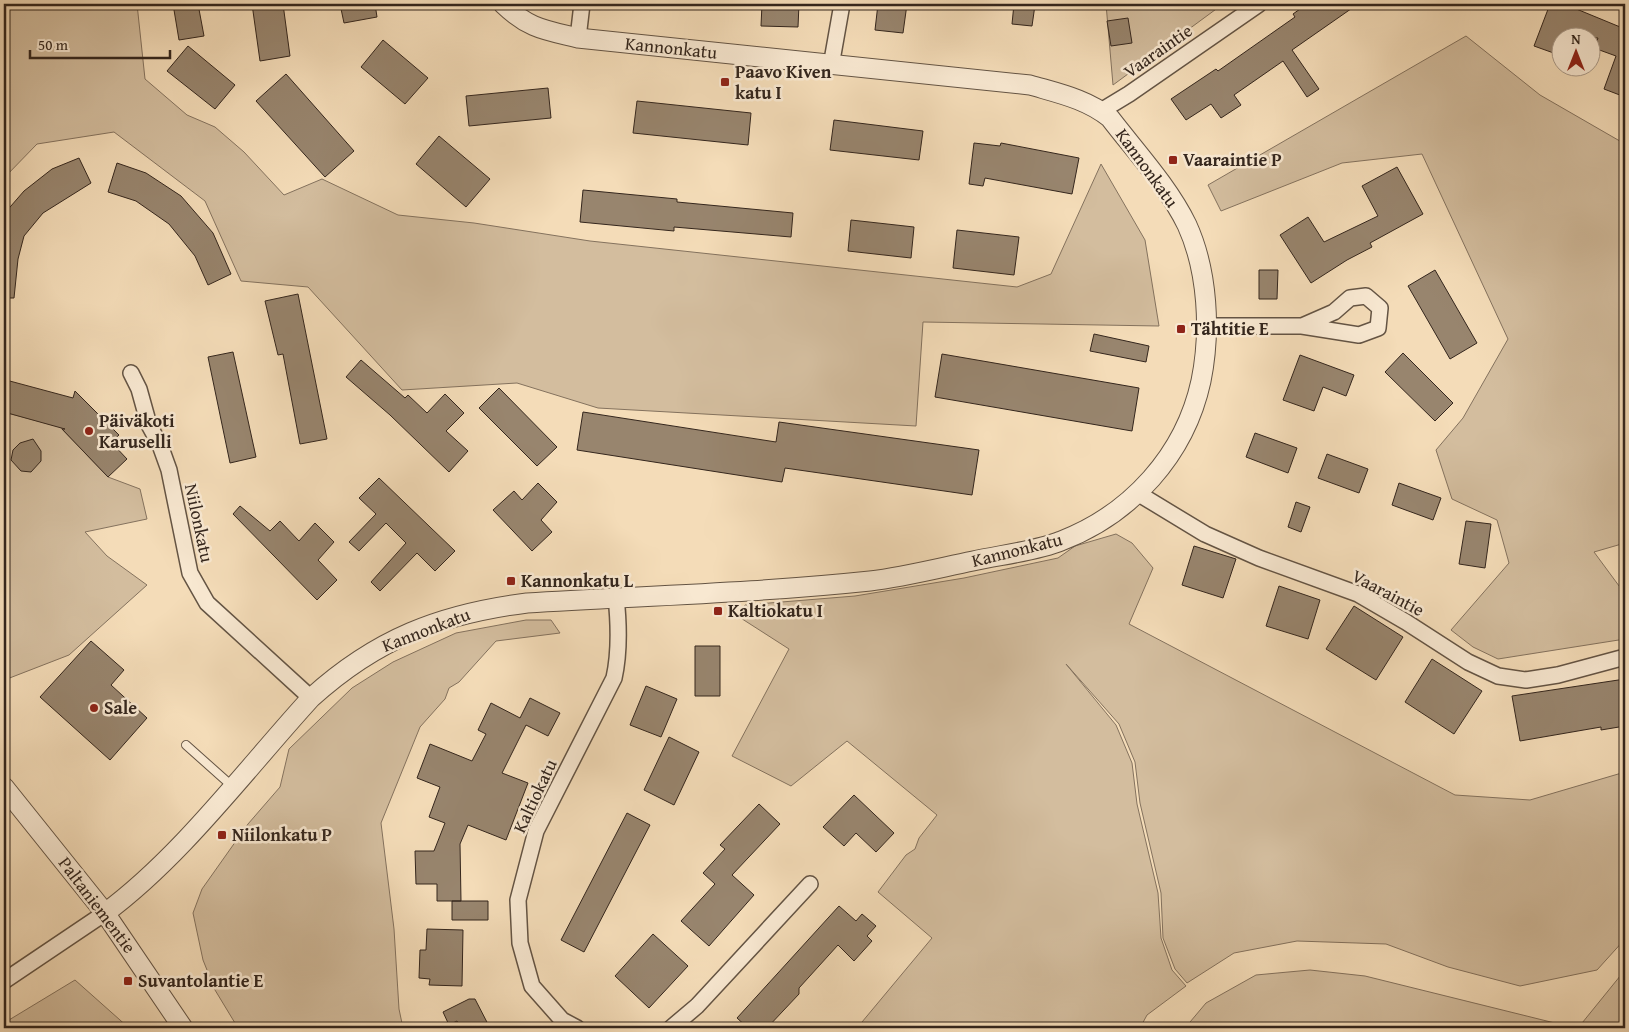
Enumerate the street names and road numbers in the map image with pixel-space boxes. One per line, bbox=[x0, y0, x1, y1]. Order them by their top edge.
street label: Vaaraintie bbox=[1118, 17, 1198, 84]
street label: Kannonkatu bbox=[624, 29, 719, 66]
street label: Kannonkatu bbox=[1109, 122, 1186, 213]
street label: Niilonkatu bbox=[178, 481, 221, 565]
street label: Kannonkatu bbox=[969, 525, 1065, 574]
street label: Vaaraintie bbox=[1347, 562, 1429, 623]
street label: Kannonkatu bbox=[378, 600, 474, 659]
street label: Kaltiokatu bbox=[506, 754, 563, 837]
street label: Paltaniementie bbox=[52, 851, 143, 959]

